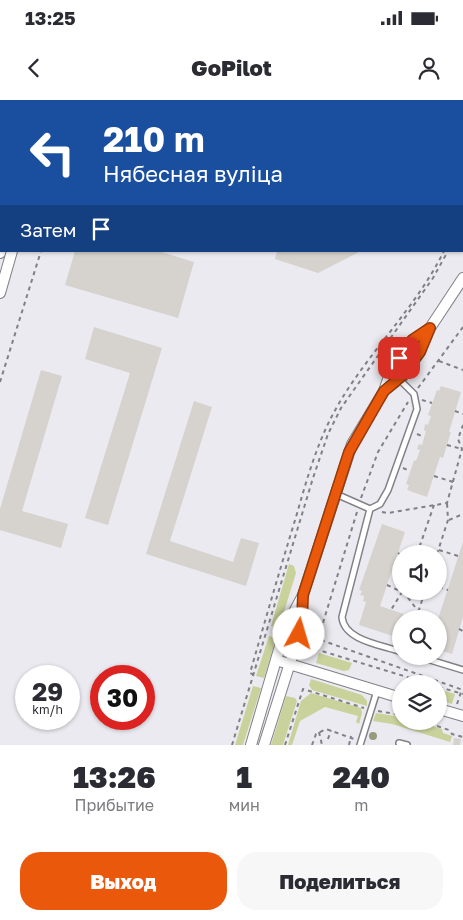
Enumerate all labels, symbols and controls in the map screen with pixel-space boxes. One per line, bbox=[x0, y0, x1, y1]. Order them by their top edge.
text: 13:25 bbox=[25, 6, 76, 29]
icon: back bbox=[20, 54, 48, 82]
text: GoPilot bbox=[191, 54, 272, 81]
icon: person bbox=[415, 54, 443, 82]
text: 210 m bbox=[103, 118, 205, 160]
icon: left bbox=[20, 120, 85, 185]
text: Нябесная вуліца bbox=[103, 160, 283, 187]
icon: arrive bbox=[87, 215, 115, 243]
text: Затем bbox=[20, 218, 77, 241]
pin bbox=[378, 337, 420, 379]
icon: arrive bbox=[385, 344, 413, 372]
map controls bbox=[392, 545, 447, 730]
button: sound bbox=[392, 545, 447, 600]
position arrow bbox=[272, 607, 324, 659]
button: search bbox=[392, 610, 447, 665]
speed limit sign: 30 bbox=[90, 665, 155, 730]
button: layers bbox=[392, 675, 447, 730]
text: 29 bbox=[32, 676, 63, 707]
text: km/h bbox=[32, 702, 63, 717]
text: 13:26 bbox=[73, 759, 156, 795]
text: 1 bbox=[236, 759, 252, 795]
text: 240 bbox=[333, 759, 390, 795]
text: Прибытие bbox=[74, 795, 154, 815]
text: мин bbox=[229, 795, 260, 815]
text: m bbox=[354, 795, 368, 815]
button: Выход bbox=[20, 852, 227, 910]
button: Поделиться bbox=[237, 852, 443, 910]

